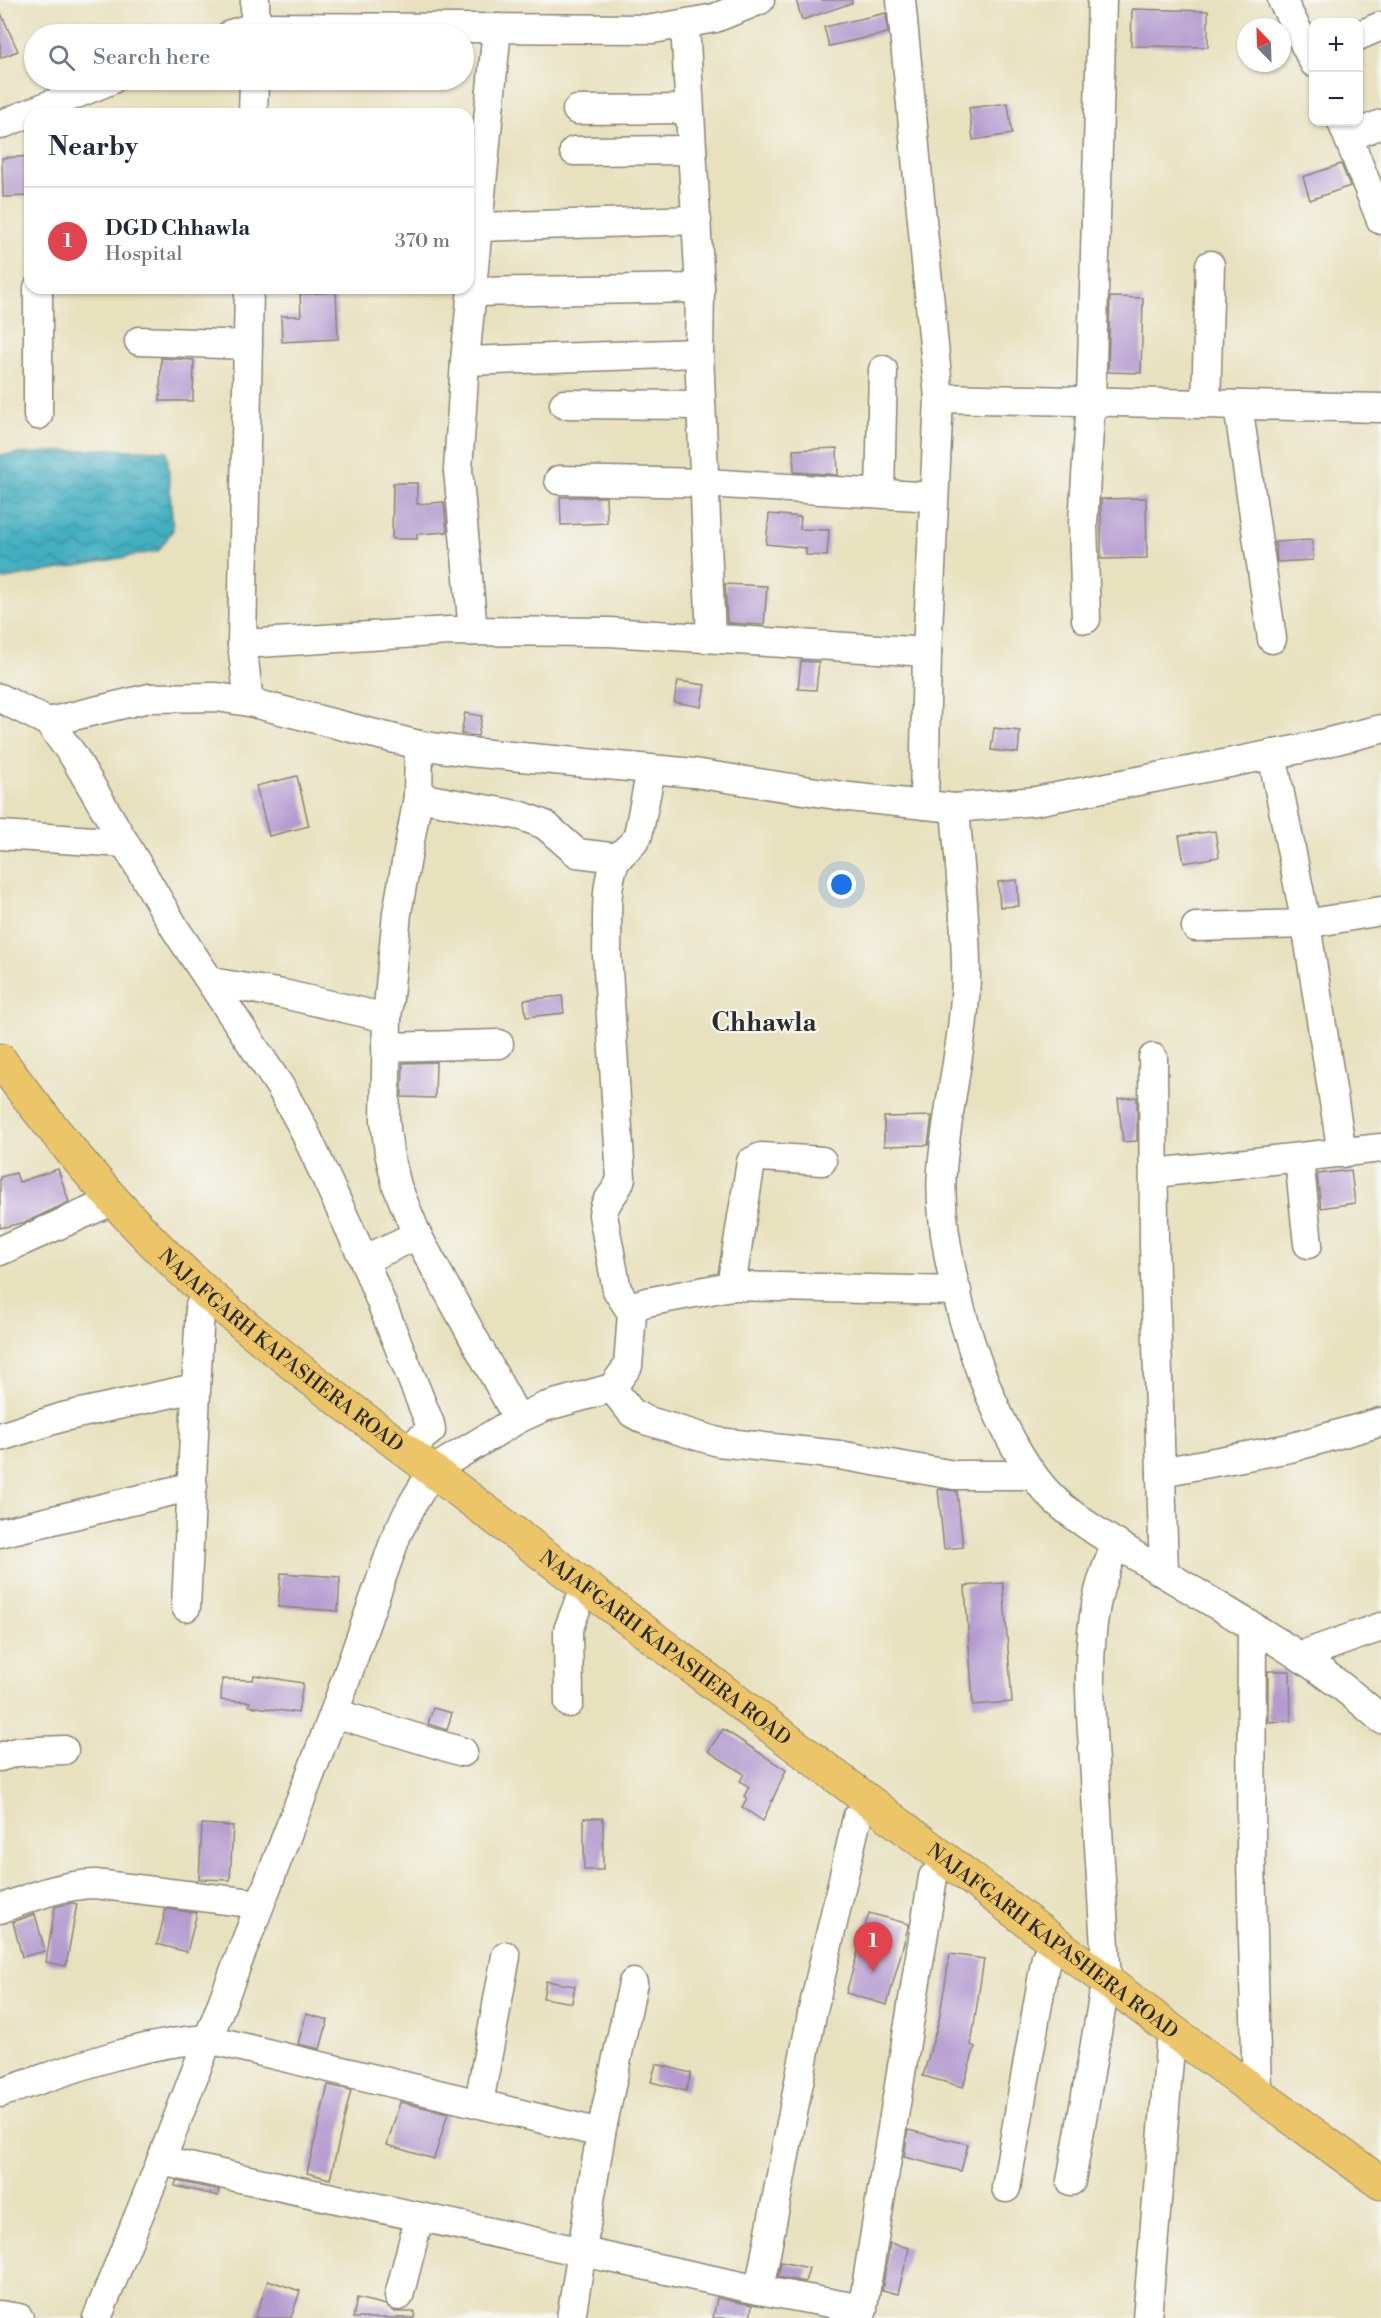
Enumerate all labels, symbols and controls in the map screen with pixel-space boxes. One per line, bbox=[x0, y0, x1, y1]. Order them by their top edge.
north arrow bbox=[1237, 18, 1291, 72]
map controls bbox=[1309, 18, 1363, 126]
button: + bbox=[1309, 18, 1363, 72]
search box bbox=[24, 24, 474, 90]
icon: search bbox=[45, 41, 78, 74]
text: Search here bbox=[93, 44, 210, 71]
button: − bbox=[1309, 72, 1363, 126]
text: Nearby bbox=[48, 131, 138, 163]
text: DGD Chhawla bbox=[105, 215, 250, 242]
text: 1 bbox=[63, 229, 72, 254]
text: 370 m bbox=[395, 229, 450, 254]
text: Hospital bbox=[105, 242, 182, 267]
your location bbox=[827, 870, 856, 899]
district label: Chhawla bbox=[711, 1007, 818, 1039]
street label: NAJAFGARH KAPASHERA ROAD bbox=[153, 1244, 408, 1458]
street label: NAJAFGARH KAPASHERA ROAD bbox=[534, 1545, 795, 1752]
street label: NAJAFGARH KAPASHERA ROAD bbox=[922, 1839, 1183, 2045]
pin: 1 bbox=[854, 1922, 892, 1972]

